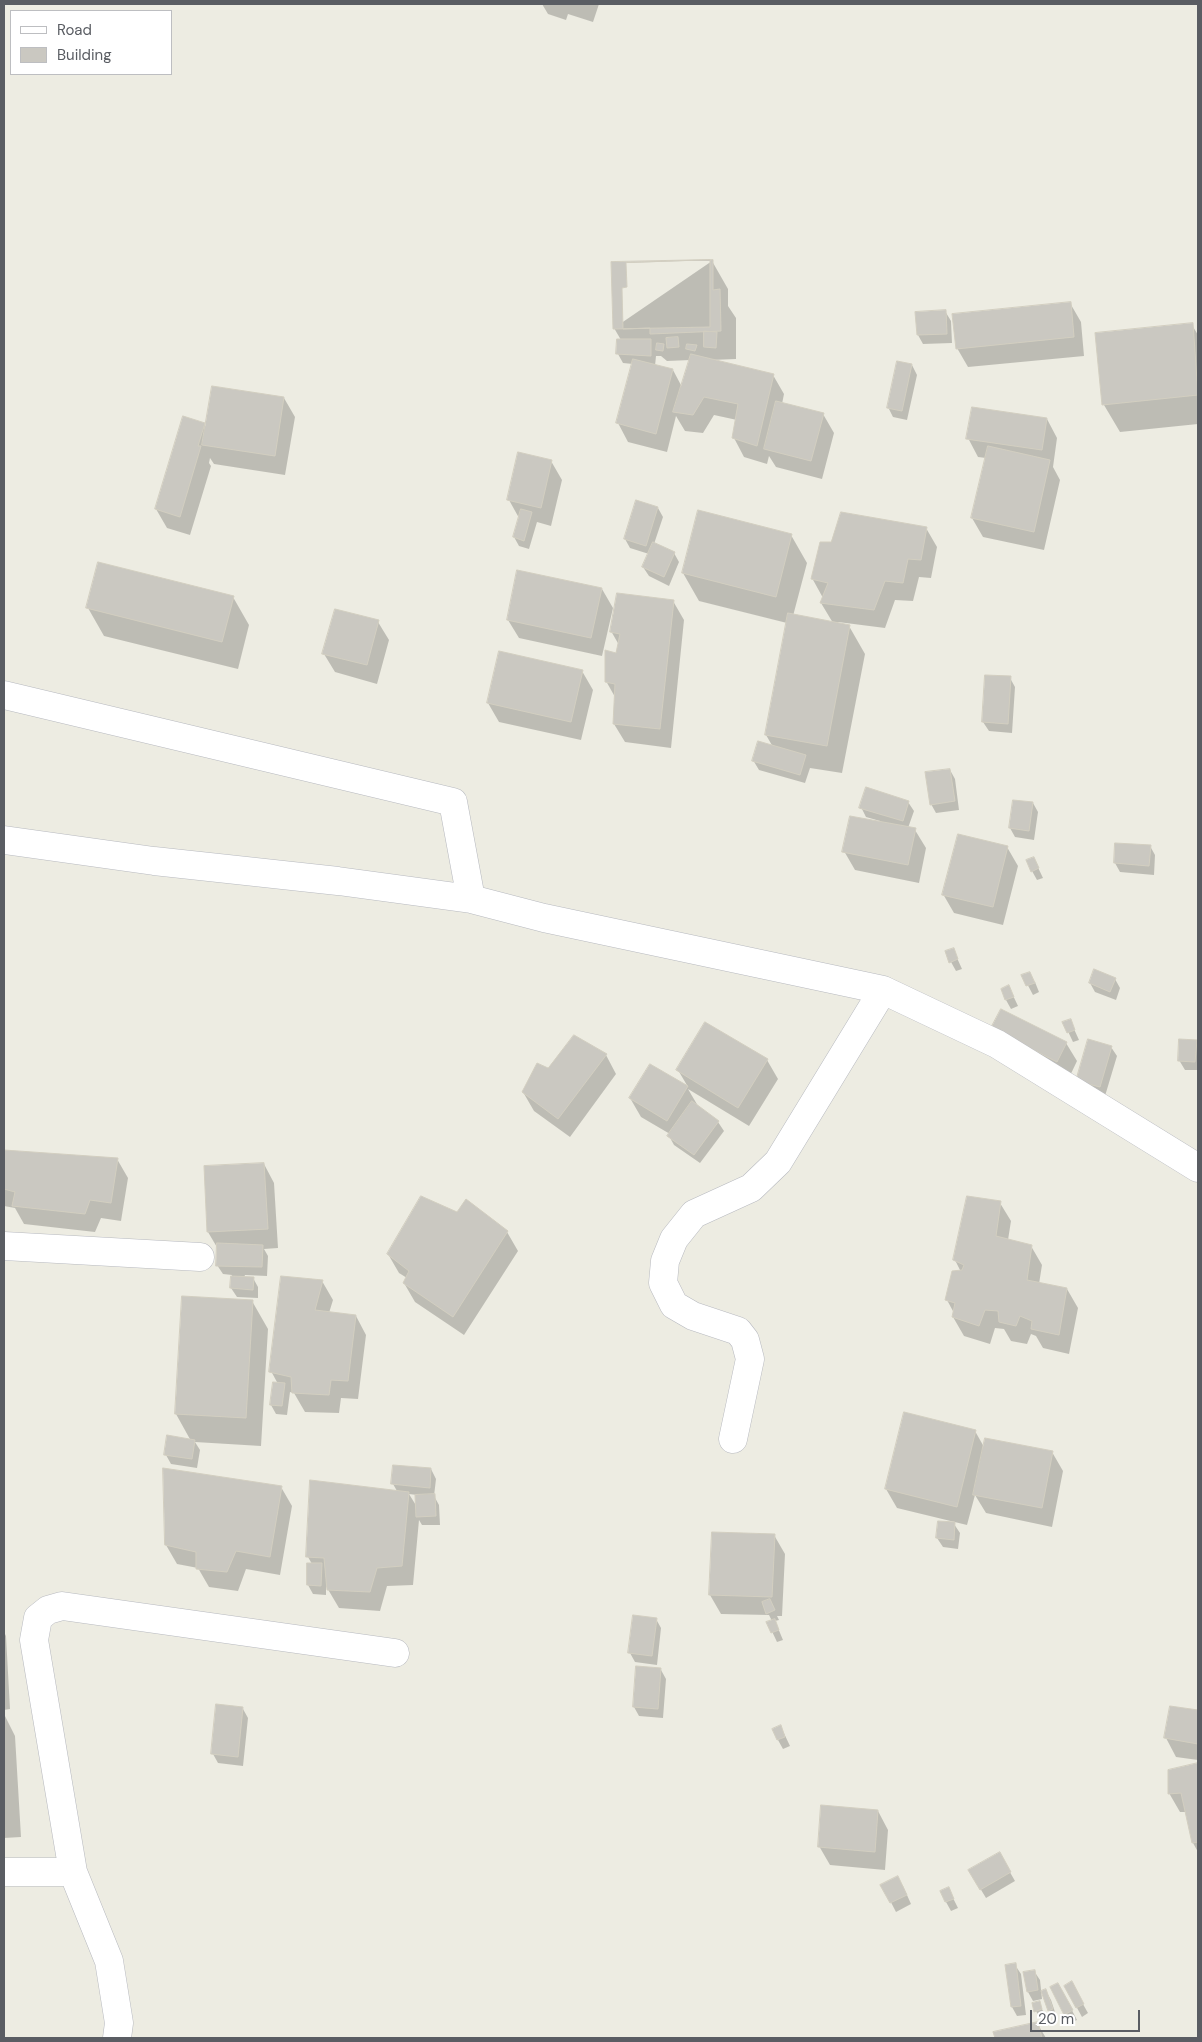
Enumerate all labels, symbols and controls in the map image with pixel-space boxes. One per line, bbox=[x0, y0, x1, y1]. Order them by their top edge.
legend bbox=[10, 10, 172, 75]
text: Road bbox=[57, 20, 92, 40]
text: Building bbox=[57, 45, 112, 65]
scale bar bbox=[1032, 2000, 1142, 2032]
text: 20 m bbox=[1038, 2009, 1074, 2029]

